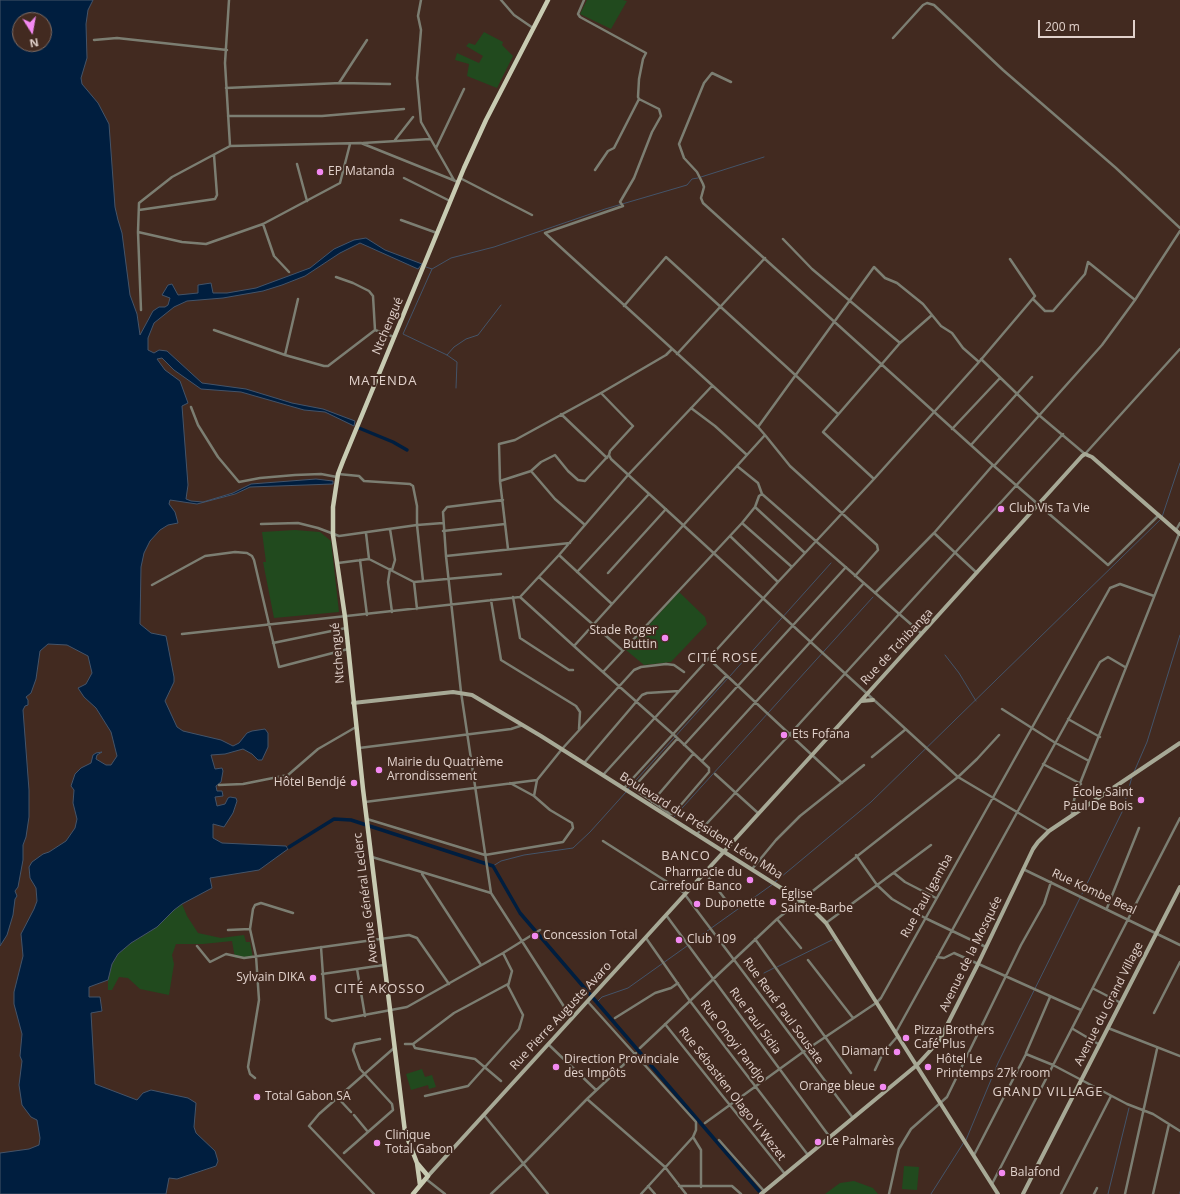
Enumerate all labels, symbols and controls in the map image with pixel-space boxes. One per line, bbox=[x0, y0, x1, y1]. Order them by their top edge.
north arrow bbox=[12, 12, 52, 52]
scale bar bbox=[1040, 12, 1137, 38]
text: 200 m bbox=[1045, 18, 1080, 35]
text: N bbox=[28, 35, 40, 52]
place label: EP Matanda bbox=[328, 165, 395, 179]
marker: EP Matanda bbox=[315, 167, 325, 177]
street label: Ntchengué bbox=[369, 295, 407, 357]
district label: MATENDA bbox=[349, 373, 417, 389]
place label: Club Vis Ta Vie bbox=[1009, 502, 1090, 516]
marker: Club Vis Ta Vie bbox=[996, 504, 1006, 514]
street label: Rue de Tchibanga bbox=[858, 606, 936, 688]
street label: Ntchengué bbox=[328, 622, 348, 684]
place label: Stade Roger Buttin bbox=[589, 624, 657, 652]
marker: Stade Roger Buttin bbox=[660, 633, 670, 643]
district label: CITÉ ROSE bbox=[687, 650, 759, 666]
place label: Ets Fofana bbox=[792, 728, 850, 742]
marker: Ets Fofana bbox=[779, 730, 789, 740]
place label: Mairie du Quatrième Arrondissement bbox=[387, 756, 503, 784]
marker: Mairie du Quatrième Arrondissement bbox=[374, 765, 384, 775]
street label: Boulevard du Président Léon Mba bbox=[617, 770, 785, 882]
place label: Hôtel Bendjé bbox=[274, 776, 346, 790]
marker: Hôtel Bendjé bbox=[349, 778, 359, 788]
place label: École Saint Paul De Bois bbox=[1063, 786, 1133, 814]
marker: École Saint Paul De Bois bbox=[1136, 795, 1146, 805]
street label: Avenue Général Leclerc bbox=[351, 832, 381, 964]
district label: BANCO bbox=[661, 848, 711, 864]
street label: Rue Paul Igamba bbox=[898, 852, 956, 940]
place label: Pharmacie du Carrefour Banco bbox=[650, 866, 742, 894]
street label: Rue Kombe Beal bbox=[1049, 866, 1139, 918]
marker: Pharmacie du Carrefour Banco bbox=[745, 875, 755, 885]
place label: Église Sainte-Barbe bbox=[781, 888, 853, 916]
street label: Avenue de la Mosquée bbox=[937, 894, 1005, 1014]
place label: Duponette bbox=[705, 897, 765, 911]
marker: Église Sainte-Barbe bbox=[768, 897, 778, 907]
marker: Duponette bbox=[692, 899, 702, 909]
place label: Concession Total bbox=[543, 929, 638, 943]
marker: Concession Total bbox=[530, 931, 540, 941]
place label: Club 109 bbox=[687, 933, 736, 947]
marker: Club 109 bbox=[674, 935, 684, 945]
street label: Avenue du Grand Village bbox=[1071, 940, 1147, 1068]
street label: Rue René Paul Sousate bbox=[740, 955, 826, 1067]
street label: Rue Pierre Auguste Avaro bbox=[507, 959, 615, 1073]
place label: Sylvain DIKA bbox=[236, 971, 305, 985]
marker: Sylvain DIKA bbox=[308, 973, 318, 983]
district label: CITÉ AKOSSO bbox=[334, 981, 426, 997]
street label: Rue Paul Sidia bbox=[726, 985, 784, 1057]
street label: Rue Onoyi Pandjo bbox=[697, 998, 769, 1086]
street label: Rue Sébastien Olago Yi Wezet bbox=[675, 1024, 789, 1164]
place label: Pizza Brothers Café Plus bbox=[914, 1024, 994, 1052]
marker: Pizza Brothers Café Plus bbox=[901, 1033, 911, 1043]
place label: Diamant bbox=[841, 1045, 889, 1059]
marker: Diamant bbox=[892, 1047, 902, 1057]
place label: Direction Provinciale des Impôts bbox=[564, 1053, 679, 1081]
place label: Hôtel Le Printemps 27k room bbox=[936, 1053, 1050, 1081]
marker: Direction Provinciale des Impôts bbox=[551, 1062, 561, 1072]
marker: Hôtel Le Printemps 27k room bbox=[923, 1062, 933, 1072]
place label: Orange bleue bbox=[799, 1080, 875, 1094]
marker: Orange bleue bbox=[878, 1082, 888, 1092]
district label: GRAND VILLAGE bbox=[992, 1084, 1104, 1100]
place label: Total Gabon SA bbox=[265, 1090, 351, 1104]
marker: Total Gabon SA bbox=[252, 1092, 262, 1102]
place label: Clinique Total Gabon bbox=[385, 1129, 453, 1157]
place label: Le Palmarès bbox=[826, 1135, 894, 1149]
marker: Le Palmarès bbox=[813, 1137, 823, 1147]
marker: Clinique Total Gabon bbox=[372, 1138, 382, 1148]
place label: Balafond bbox=[1010, 1166, 1060, 1180]
marker: Balafond bbox=[997, 1168, 1007, 1178]

